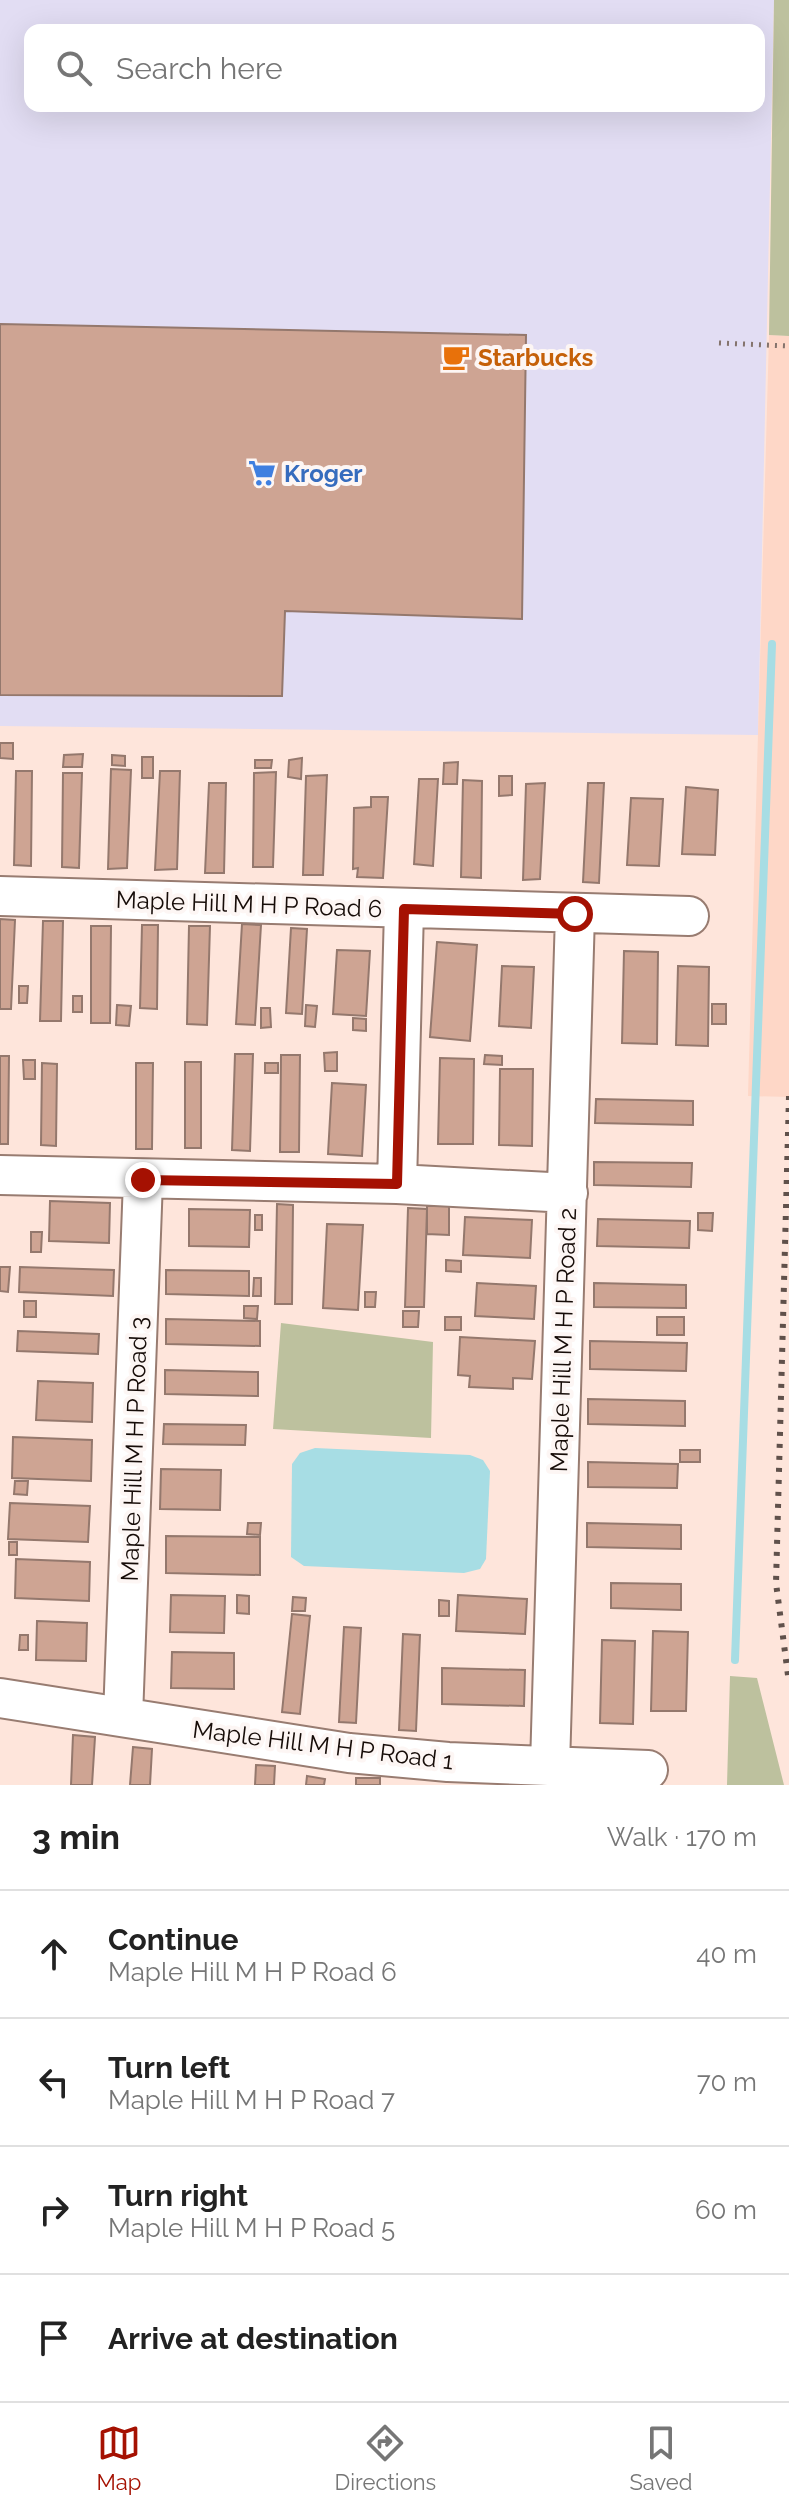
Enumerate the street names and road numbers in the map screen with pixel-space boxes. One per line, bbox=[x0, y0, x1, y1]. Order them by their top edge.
street label: Maple Hill M H P Road 6 bbox=[115, 885, 383, 923]
street label: Maple Hill M H P Road 2 bbox=[544, 1207, 582, 1473]
street label: Maple Hill M H P Road 3 bbox=[115, 1316, 153, 1582]
street label: Maple Hill M H P Road 1 bbox=[191, 1715, 455, 1775]

